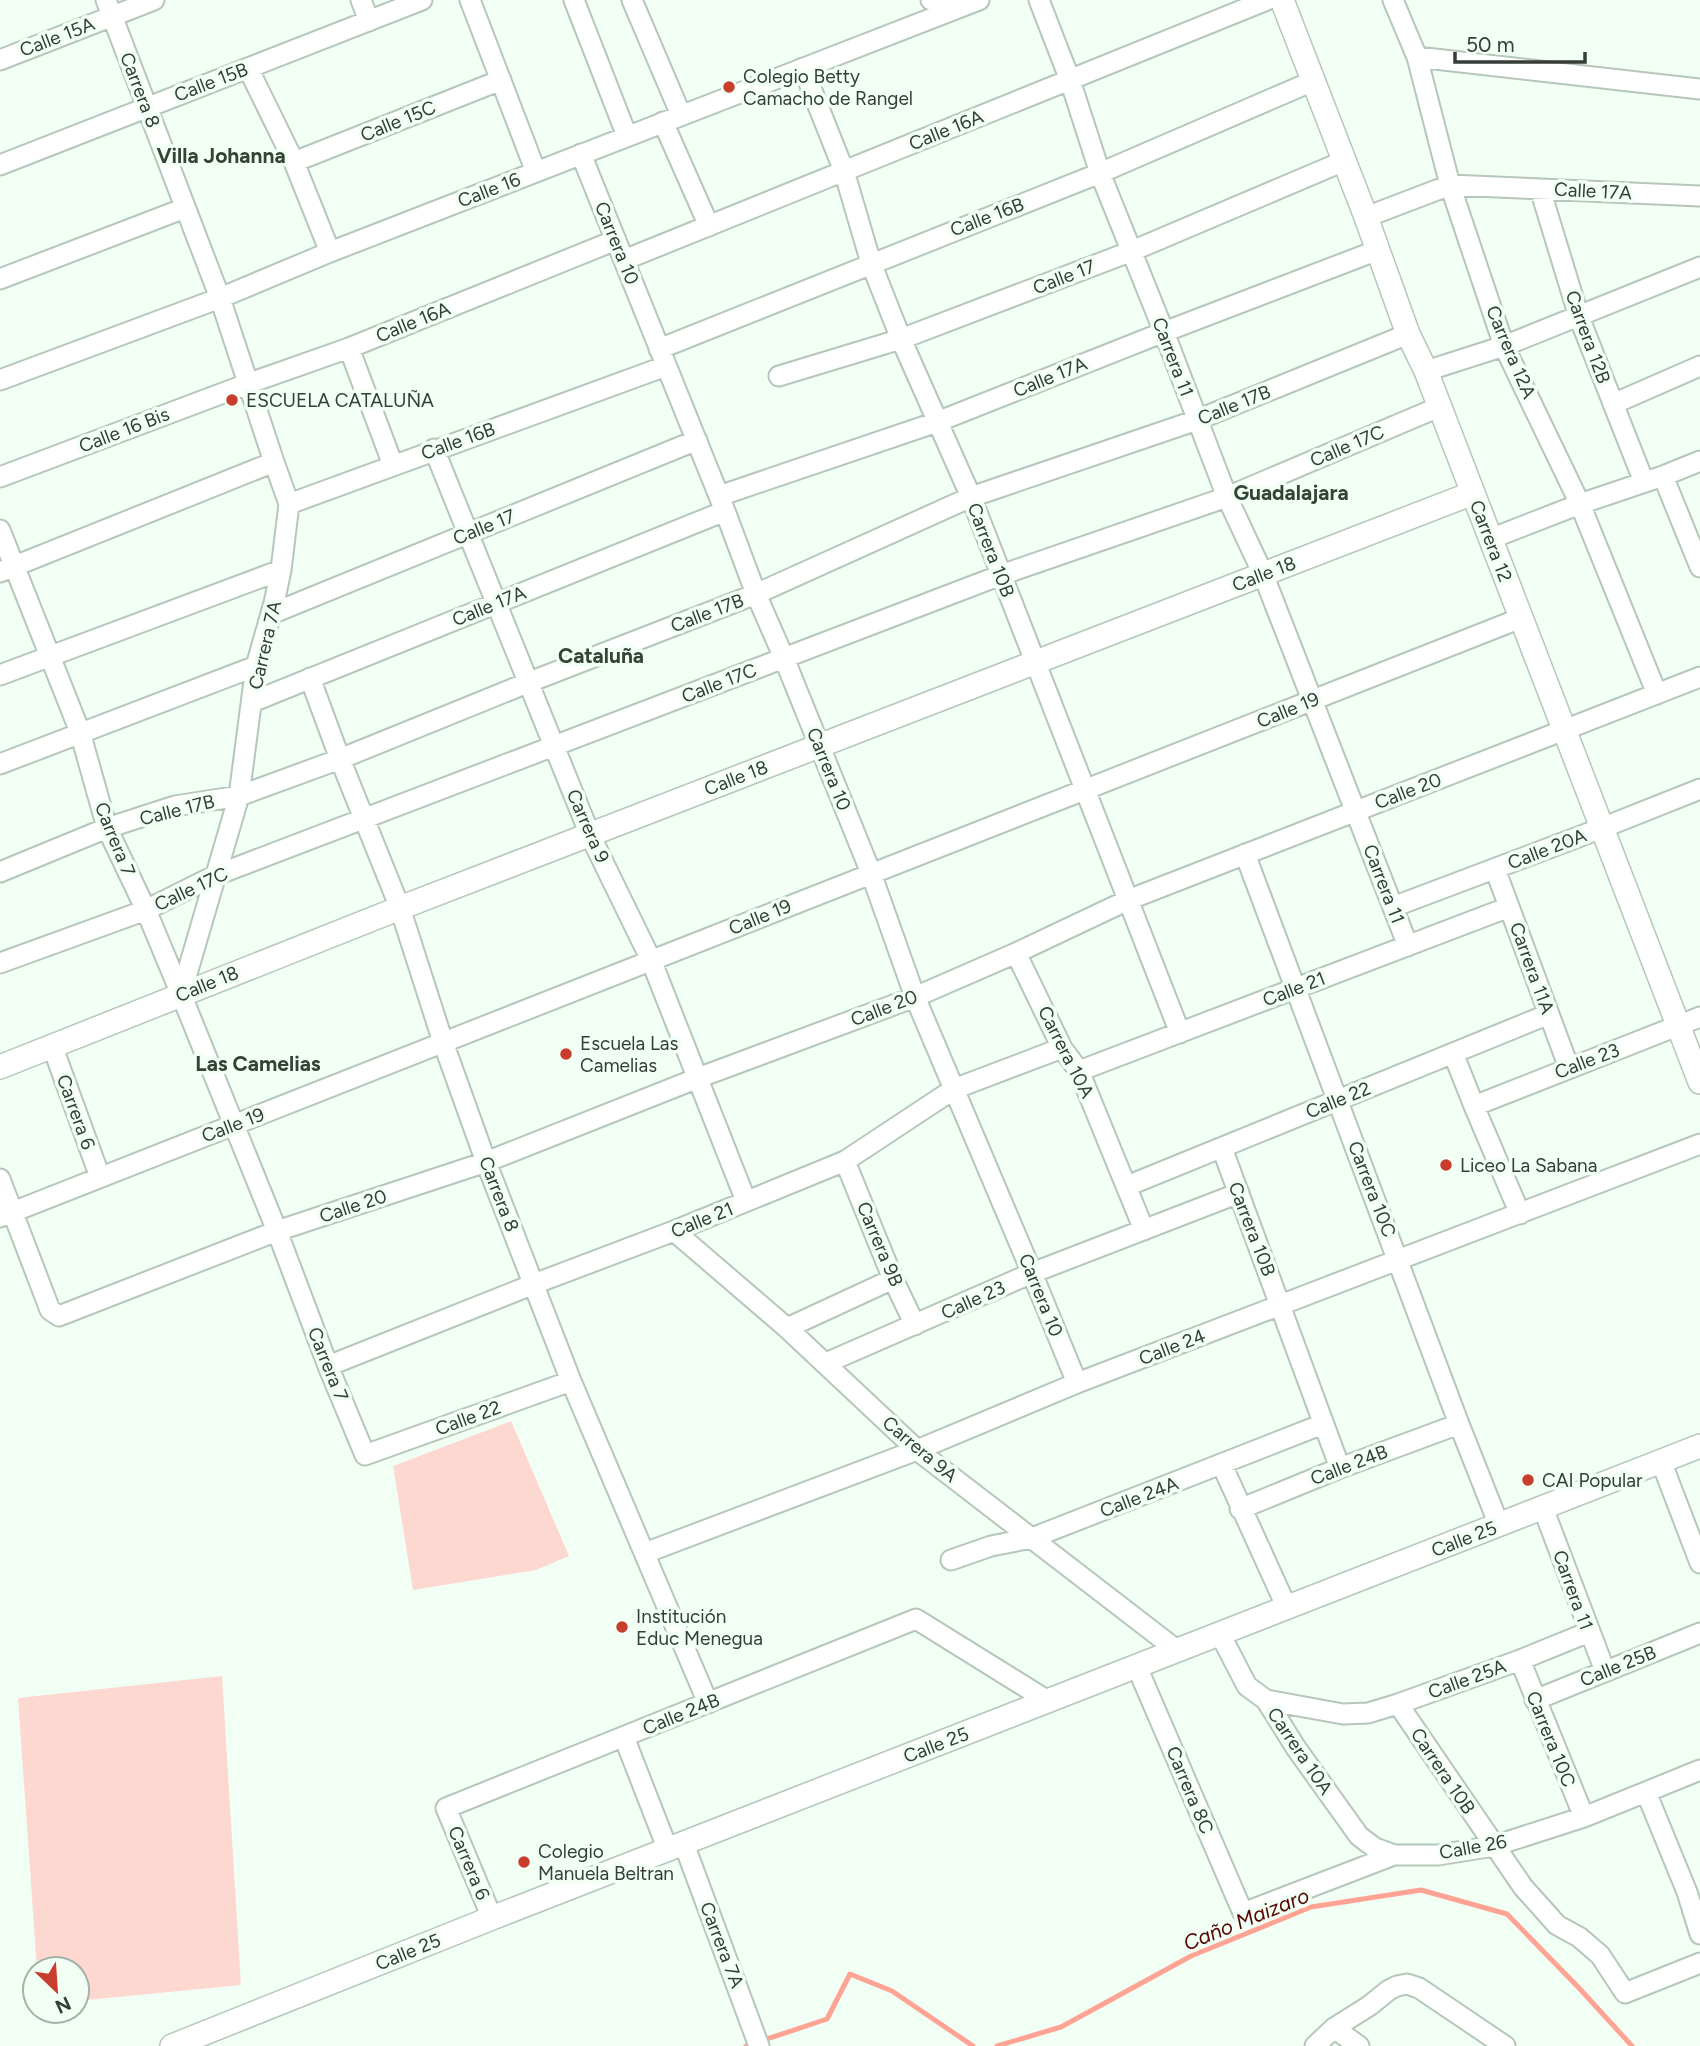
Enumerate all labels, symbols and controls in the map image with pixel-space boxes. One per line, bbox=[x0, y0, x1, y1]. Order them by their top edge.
street label: Calle 15A bbox=[16, 12, 98, 62]
scale bar bbox=[1455, 21, 1584, 65]
text: 50 m bbox=[1466, 32, 1515, 57]
street label: Carrera 8 bbox=[115, 49, 165, 131]
street label: Calle 15B bbox=[171, 57, 251, 107]
place label: Colegio Betty Camacho de Rangel bbox=[743, 65, 913, 110]
marker: Colegio Betty Camacho de Rangel bbox=[721, 79, 737, 95]
street label: Calle 15C bbox=[357, 95, 439, 147]
street label: Calle 16A bbox=[905, 105, 987, 155]
district label: Villa Johanna bbox=[156, 143, 286, 168]
street label: Calle 16 bbox=[454, 167, 524, 212]
street label: Calle 17A bbox=[1554, 177, 1633, 205]
street label: Calle 16B bbox=[947, 192, 1027, 242]
street label: Carrera 10 bbox=[590, 198, 644, 288]
street label: Calle 17 bbox=[1030, 255, 1098, 299]
street label: Carrera 12B bbox=[1561, 287, 1615, 387]
street label: Calle 16A bbox=[372, 297, 454, 347]
street label: Carrera 12A bbox=[1481, 302, 1541, 402]
street label: Carrera 11 bbox=[1147, 314, 1199, 400]
street label: Calle 17A bbox=[1010, 352, 1090, 402]
street label: Calle 17B bbox=[1194, 380, 1274, 430]
place label: ESCUELA CATALUÑA bbox=[246, 389, 434, 412]
marker: ESCUELA CATALUÑA bbox=[224, 392, 240, 408]
street label: Calle 16 Bis bbox=[76, 402, 173, 458]
street label: Calle 16B bbox=[418, 417, 498, 465]
street label: Calle 17C bbox=[1306, 420, 1388, 472]
district label: Guadalajara bbox=[1233, 480, 1349, 505]
street label: Carrera 12 bbox=[1465, 497, 1517, 585]
street label: Carrera 10B bbox=[963, 500, 1019, 600]
street label: Calle 17 bbox=[450, 504, 518, 550]
street label: Calle 18 bbox=[1229, 551, 1299, 597]
street label: Calle 17A bbox=[449, 581, 529, 631]
street label: Calle 17B bbox=[667, 589, 747, 637]
street label: Carrera 7A bbox=[244, 598, 286, 692]
district label: Cataluña bbox=[558, 643, 644, 668]
street label: Calle 17C bbox=[678, 658, 760, 708]
street label: Calle 19 bbox=[1253, 687, 1323, 733]
street label: Carrera 10 bbox=[802, 724, 856, 814]
street label: Calle 18 bbox=[701, 755, 771, 801]
street label: Calle 20 bbox=[1371, 768, 1445, 814]
street label: Carrera 9 bbox=[562, 786, 614, 866]
street label: Calle 17B bbox=[137, 790, 217, 830]
street label: Carrera 7 bbox=[90, 799, 140, 879]
street label: Calle 20A bbox=[1504, 823, 1590, 875]
street label: Carrera 11 bbox=[1358, 841, 1410, 927]
street label: Calle 17C bbox=[151, 862, 232, 916]
street label: Calle 19 bbox=[725, 894, 795, 940]
street label: Carrera 11A bbox=[1505, 919, 1559, 1017]
street label: Calle 18 bbox=[172, 961, 242, 1007]
street label: Calle 21 bbox=[1259, 967, 1329, 1011]
street label: Calle 20 bbox=[847, 985, 921, 1031]
street label: Carrera 10A bbox=[1033, 1002, 1099, 1102]
place label: Escuela Las Camelias bbox=[580, 1032, 678, 1077]
street label: Calle 23 bbox=[1551, 1038, 1623, 1084]
marker: Escuela Las Camelias bbox=[558, 1046, 574, 1062]
district label: Las Camelias bbox=[195, 1051, 321, 1076]
street label: Carrera 6 bbox=[52, 1071, 100, 1153]
street label: Calle 22 bbox=[1302, 1077, 1374, 1123]
street label: Calle 19 bbox=[198, 1103, 268, 1147]
street label: Carrera 10C bbox=[1343, 1138, 1401, 1241]
street label: Carrera 8 bbox=[474, 1153, 524, 1235]
place label: Liceo La Sabana bbox=[1460, 1154, 1597, 1177]
marker: Liceo La Sabana bbox=[1438, 1157, 1454, 1173]
street label: Carrera 10B bbox=[1224, 1179, 1280, 1279]
street label: Calle 20 bbox=[316, 1184, 390, 1228]
street label: Calle 21 bbox=[667, 1197, 737, 1243]
street label: Carrera 9B bbox=[852, 1198, 908, 1290]
street label: Carrera 10 bbox=[1014, 1250, 1068, 1340]
street label: Calle 23 bbox=[937, 1276, 1009, 1324]
street label: Carrera 7 bbox=[303, 1324, 353, 1404]
street label: Calle 24 bbox=[1136, 1324, 1209, 1370]
street label: Calle 22 bbox=[432, 1396, 504, 1440]
street label: Carrera 9A bbox=[878, 1411, 962, 1487]
street label: Calle 24B bbox=[1307, 1440, 1391, 1490]
place label: CAI Popular bbox=[1542, 1469, 1643, 1492]
street label: Calle 24A bbox=[1097, 1472, 1182, 1522]
marker: CAI Popular bbox=[1520, 1472, 1536, 1488]
street label: Calle 25 bbox=[1428, 1516, 1500, 1562]
street label: Carrera 11 bbox=[1548, 1547, 1598, 1633]
place label: Institución Educ Menegua bbox=[636, 1605, 763, 1650]
marker: Institución Educ Menegua bbox=[614, 1619, 630, 1635]
street label: Calle 25B bbox=[1577, 1640, 1659, 1692]
street label: Calle 25A bbox=[1425, 1654, 1509, 1704]
street label: Calle 24B bbox=[639, 1688, 723, 1740]
street label: Carrera 10C bbox=[1521, 1688, 1581, 1790]
street label: Carrera 10A bbox=[1262, 1703, 1338, 1799]
street label: Calle 25 bbox=[900, 1722, 972, 1768]
street label: Carrera 10B bbox=[1406, 1724, 1480, 1818]
street label: Carrera 8C bbox=[1161, 1743, 1219, 1837]
street label: Carrera 6 bbox=[443, 1823, 495, 1904]
street label: Calle 26 bbox=[1437, 1830, 1509, 1864]
place label: Colegio Manuela Beltran bbox=[538, 1840, 674, 1885]
marker: Colegio Manuela Beltran bbox=[516, 1854, 532, 1870]
water label: Caño Maizaro bbox=[1179, 1882, 1313, 1956]
street label: Carrera 7A bbox=[695, 1899, 749, 1991]
street label: Calle 25 bbox=[372, 1929, 444, 1975]
north arrow bbox=[21, 1955, 91, 2025]
text: N bbox=[51, 1991, 74, 2018]

